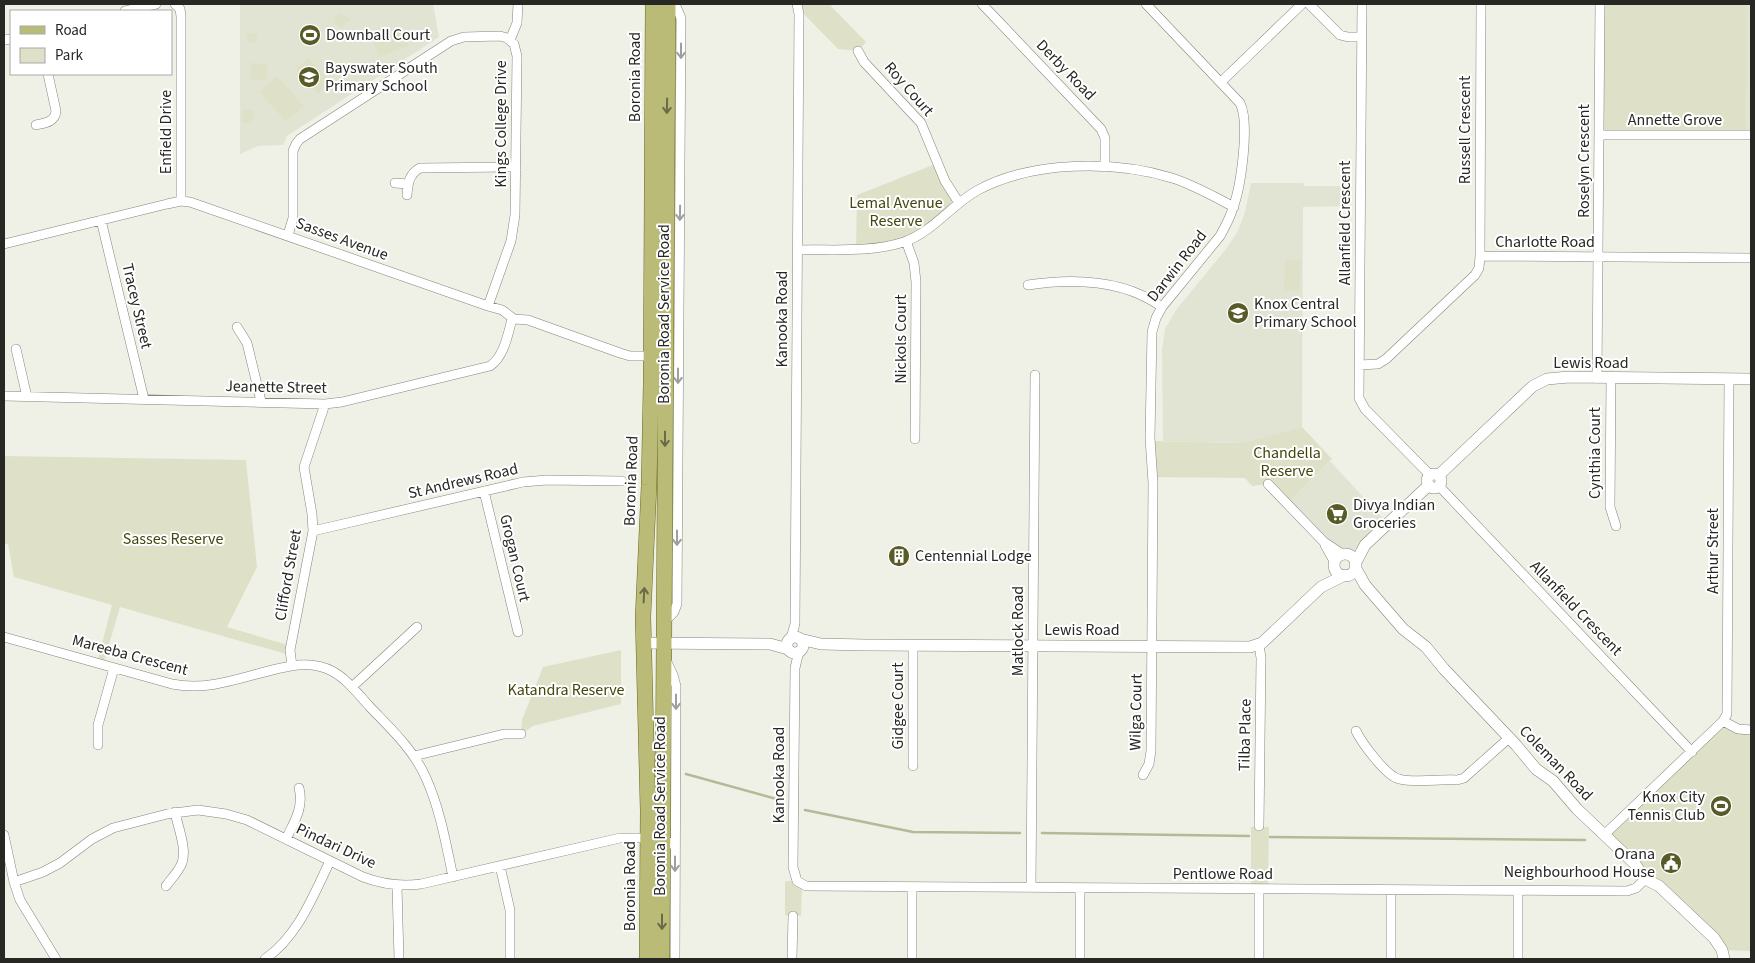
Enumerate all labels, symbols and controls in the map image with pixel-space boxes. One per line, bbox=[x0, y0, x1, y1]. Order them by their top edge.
legend bbox=[10, 10, 172, 75]
text: Road bbox=[55, 20, 87, 41]
sports icon: Downball Court bbox=[298, 23, 322, 47]
place label: Downball Court bbox=[326, 24, 431, 46]
street label: Boronia Road bbox=[624, 32, 646, 122]
street label: Derby Road bbox=[1031, 35, 1101, 105]
one-way arrow bbox=[676, 42, 686, 59]
text: Park bbox=[55, 45, 84, 66]
place label: Bayswater South Primary School bbox=[325, 57, 438, 97]
street label: Roy Court bbox=[879, 57, 939, 121]
street label: Kings College Drive bbox=[490, 60, 512, 188]
school or university icon: Bayswater South Primary School bbox=[297, 65, 321, 89]
street label: Russell Crescent bbox=[1454, 75, 1476, 184]
street label: Enfield Drive bbox=[155, 90, 177, 174]
one-way arrow bbox=[662, 98, 672, 114]
street label: Roselyn Crescent bbox=[1573, 103, 1595, 218]
street label: Annette Grove bbox=[1628, 109, 1722, 131]
street label: Allanfield Crescent bbox=[1334, 160, 1356, 285]
park label: Lemal Avenue Reserve bbox=[849, 192, 943, 232]
one-way arrow bbox=[675, 205, 685, 221]
street label: Sasses Avenue bbox=[293, 212, 391, 266]
street label: Boronia Road Service Road bbox=[653, 224, 675, 404]
street label: Darwin Road bbox=[1142, 226, 1212, 306]
street label: Charlotte Road bbox=[1495, 231, 1595, 253]
street label: Tracey Street bbox=[117, 261, 158, 351]
street label: Kanooka Road bbox=[771, 271, 793, 367]
place label: Knox Central Primary School bbox=[1254, 293, 1356, 333]
street label: Nickols Court bbox=[890, 294, 912, 384]
school or university icon: Knox Central Primary School bbox=[1226, 301, 1250, 325]
street label: Lewis Road bbox=[1553, 352, 1629, 374]
one-way arrow bbox=[673, 368, 683, 384]
street label: Jeanette Street bbox=[225, 375, 328, 399]
street label: Cynthia Court bbox=[1584, 406, 1606, 499]
one-way arrow bbox=[660, 431, 670, 447]
street label: Boronia Road bbox=[618, 435, 644, 527]
park label: Chandella Reserve bbox=[1253, 442, 1321, 482]
street label: St Andrews Road bbox=[406, 458, 520, 504]
place label: Divya Indian Groceries bbox=[1353, 494, 1435, 534]
supermarket icon: Divya Indian Groceries bbox=[1325, 502, 1349, 526]
street label: Arthur Street bbox=[1702, 507, 1724, 594]
street label: Grogan Court bbox=[494, 512, 536, 605]
street label: Clifford Street bbox=[269, 527, 307, 622]
park label: Sasses Reserve bbox=[123, 528, 223, 550]
one-way arrow bbox=[672, 530, 682, 546]
building icon: Centennial Lodge bbox=[887, 544, 911, 568]
place label: Centennial Lodge bbox=[915, 545, 1032, 567]
street label: Allanfield Crescent bbox=[1525, 556, 1628, 661]
street label: Matlock Road bbox=[1007, 586, 1029, 676]
one-way arrow bbox=[639, 587, 648, 603]
street label: Lewis Road bbox=[1044, 619, 1120, 641]
street label: Mareeba Crescent bbox=[70, 629, 191, 681]
street label: Gidgee Court bbox=[887, 662, 909, 750]
street label: Wilga Court bbox=[1124, 673, 1148, 751]
park label: Katandra Reserve bbox=[507, 679, 625, 701]
one-way arrow bbox=[671, 693, 681, 709]
street label: Tilba Place bbox=[1233, 698, 1257, 771]
street label: Boronia Road Service Road bbox=[649, 716, 671, 896]
street label: Coleman Road bbox=[1514, 720, 1598, 806]
street label: Kanooka Road bbox=[768, 727, 790, 823]
place label: Knox City Tennis Club bbox=[1627, 786, 1706, 826]
sports icon: Knox City Tennis Club bbox=[1709, 794, 1733, 818]
street label: Pindari Drive bbox=[292, 818, 380, 874]
street label: Boronia Road bbox=[619, 841, 641, 931]
place label: Orana Neighbourhood House bbox=[1504, 843, 1655, 883]
public building icon: Orana Neighbourhood House bbox=[1659, 851, 1683, 875]
one-way arrow bbox=[670, 856, 680, 872]
street label: Pentlowe Road bbox=[1173, 863, 1273, 885]
one-way arrow bbox=[657, 913, 667, 929]

